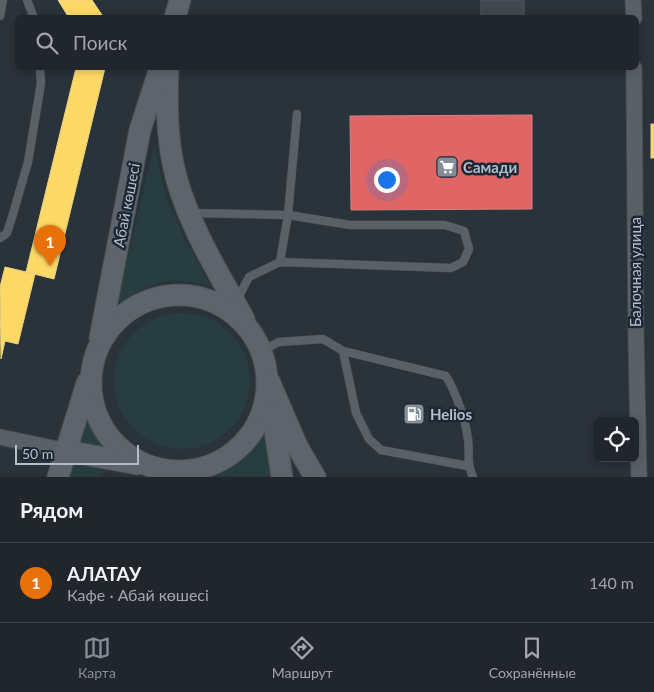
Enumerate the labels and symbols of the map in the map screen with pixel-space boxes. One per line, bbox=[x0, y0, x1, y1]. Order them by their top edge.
supermarket icon: Самади bbox=[435, 155, 459, 179]
place label: Самади bbox=[463, 158, 517, 176]
street label: Абай көшесі bbox=[109, 161, 143, 249]
your location bbox=[374, 167, 400, 193]
street label: Балочная улица bbox=[626, 217, 644, 327]
pin: 1 bbox=[34, 225, 66, 266]
fuel station icon: Helios bbox=[402, 402, 426, 426]
place label: Helios bbox=[430, 405, 472, 423]
scale bar bbox=[15, 442, 139, 465]

